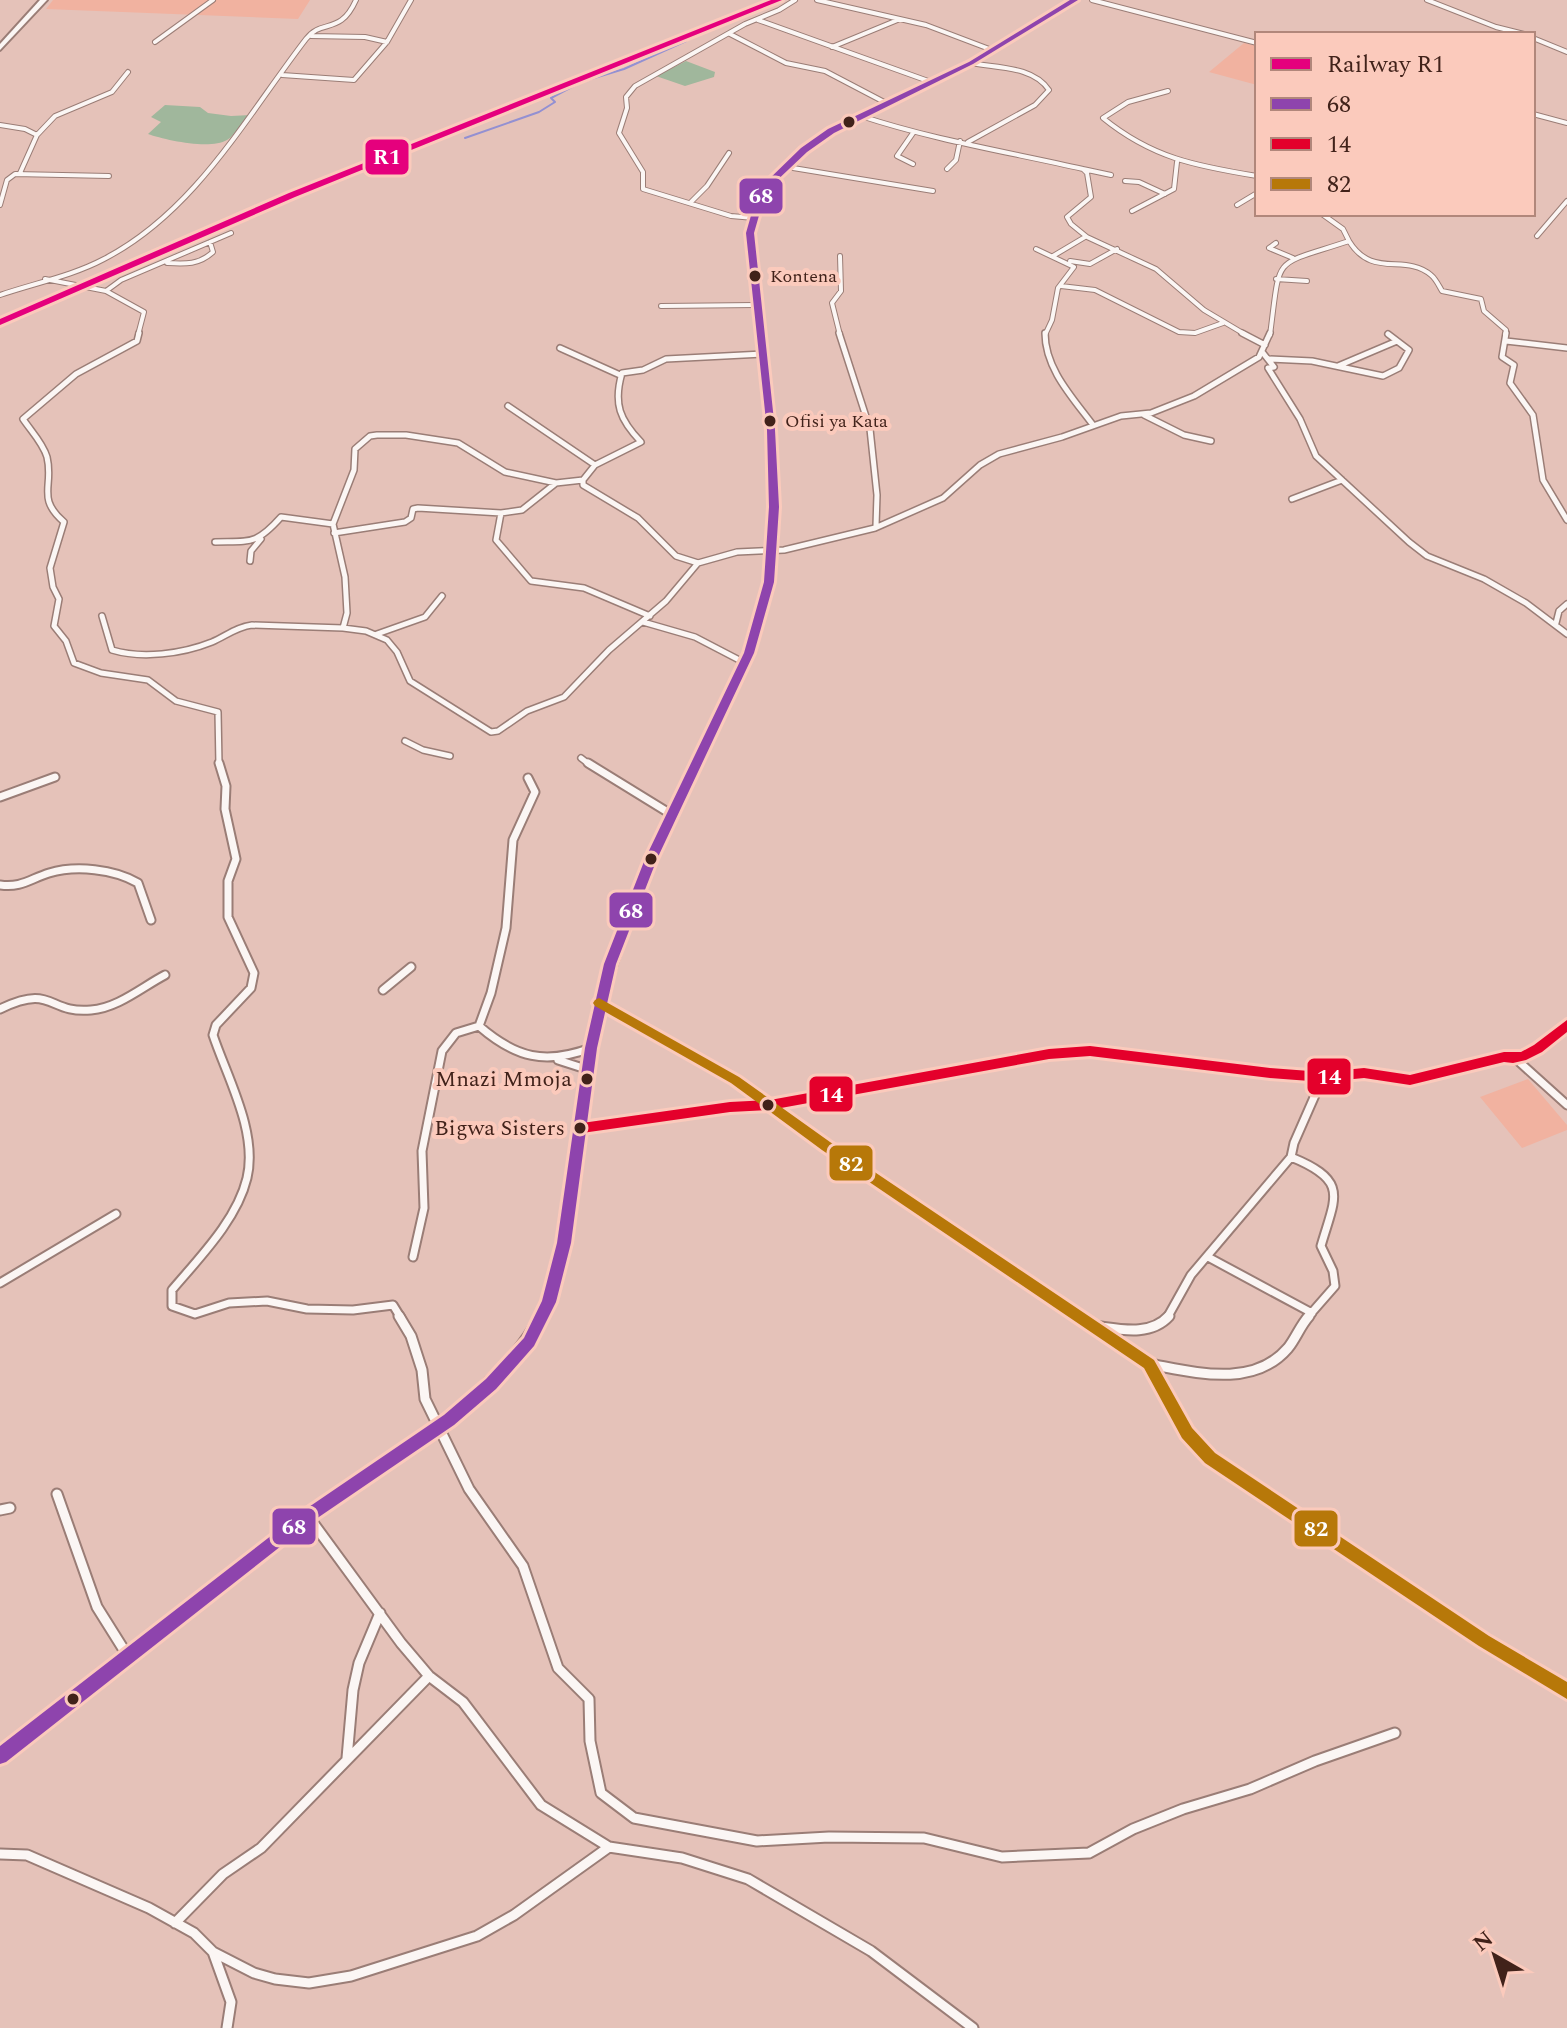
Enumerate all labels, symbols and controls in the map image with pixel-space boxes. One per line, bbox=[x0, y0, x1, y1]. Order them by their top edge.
legend bbox=[1255, 32, 1535, 216]
text: Railway R1 bbox=[1327, 47, 1444, 83]
text: 68 bbox=[1327, 87, 1351, 123]
unlabelled marker bbox=[841, 114, 857, 130]
text: 14 bbox=[1327, 127, 1351, 163]
line badge: R1 bbox=[364, 138, 410, 176]
text: R1 bbox=[373, 141, 401, 174]
text: 82 bbox=[1327, 167, 1351, 203]
line badge: 68 bbox=[738, 177, 784, 215]
text: 68 bbox=[749, 180, 773, 213]
place label: Kontena bbox=[770, 263, 837, 290]
marker: Kontena bbox=[747, 268, 763, 284]
place label: Ofisi ya Kata bbox=[785, 408, 888, 435]
marker: Ofisi ya Kata bbox=[762, 413, 778, 429]
unlabelled marker bbox=[643, 851, 659, 867]
line badge: 68 bbox=[608, 891, 654, 929]
text: 68 bbox=[619, 895, 643, 928]
line badge: 14 bbox=[1306, 1057, 1352, 1096]
text: 14 bbox=[1317, 1061, 1342, 1094]
place label: Mnazi Mmoja bbox=[435, 1063, 572, 1096]
marker: Mnazi Mmoja bbox=[579, 1071, 595, 1087]
line badge: 14 bbox=[808, 1075, 854, 1113]
text: 14 bbox=[819, 1079, 844, 1112]
unlabelled marker bbox=[760, 1097, 776, 1113]
place label: Bigwa Sisters bbox=[434, 1112, 565, 1145]
marker: Bigwa Sisters bbox=[572, 1120, 588, 1136]
line badge: 82 bbox=[828, 1144, 874, 1182]
text: 82 bbox=[839, 1148, 863, 1181]
line badge: 68 bbox=[271, 1507, 317, 1546]
line badge: 82 bbox=[1293, 1509, 1339, 1548]
text: 68 bbox=[282, 1511, 306, 1544]
text: 82 bbox=[1304, 1513, 1328, 1546]
unlabelled marker bbox=[65, 1691, 81, 1707]
north arrow bbox=[1455, 1916, 1535, 1996]
text: N bbox=[1466, 1923, 1501, 1960]

